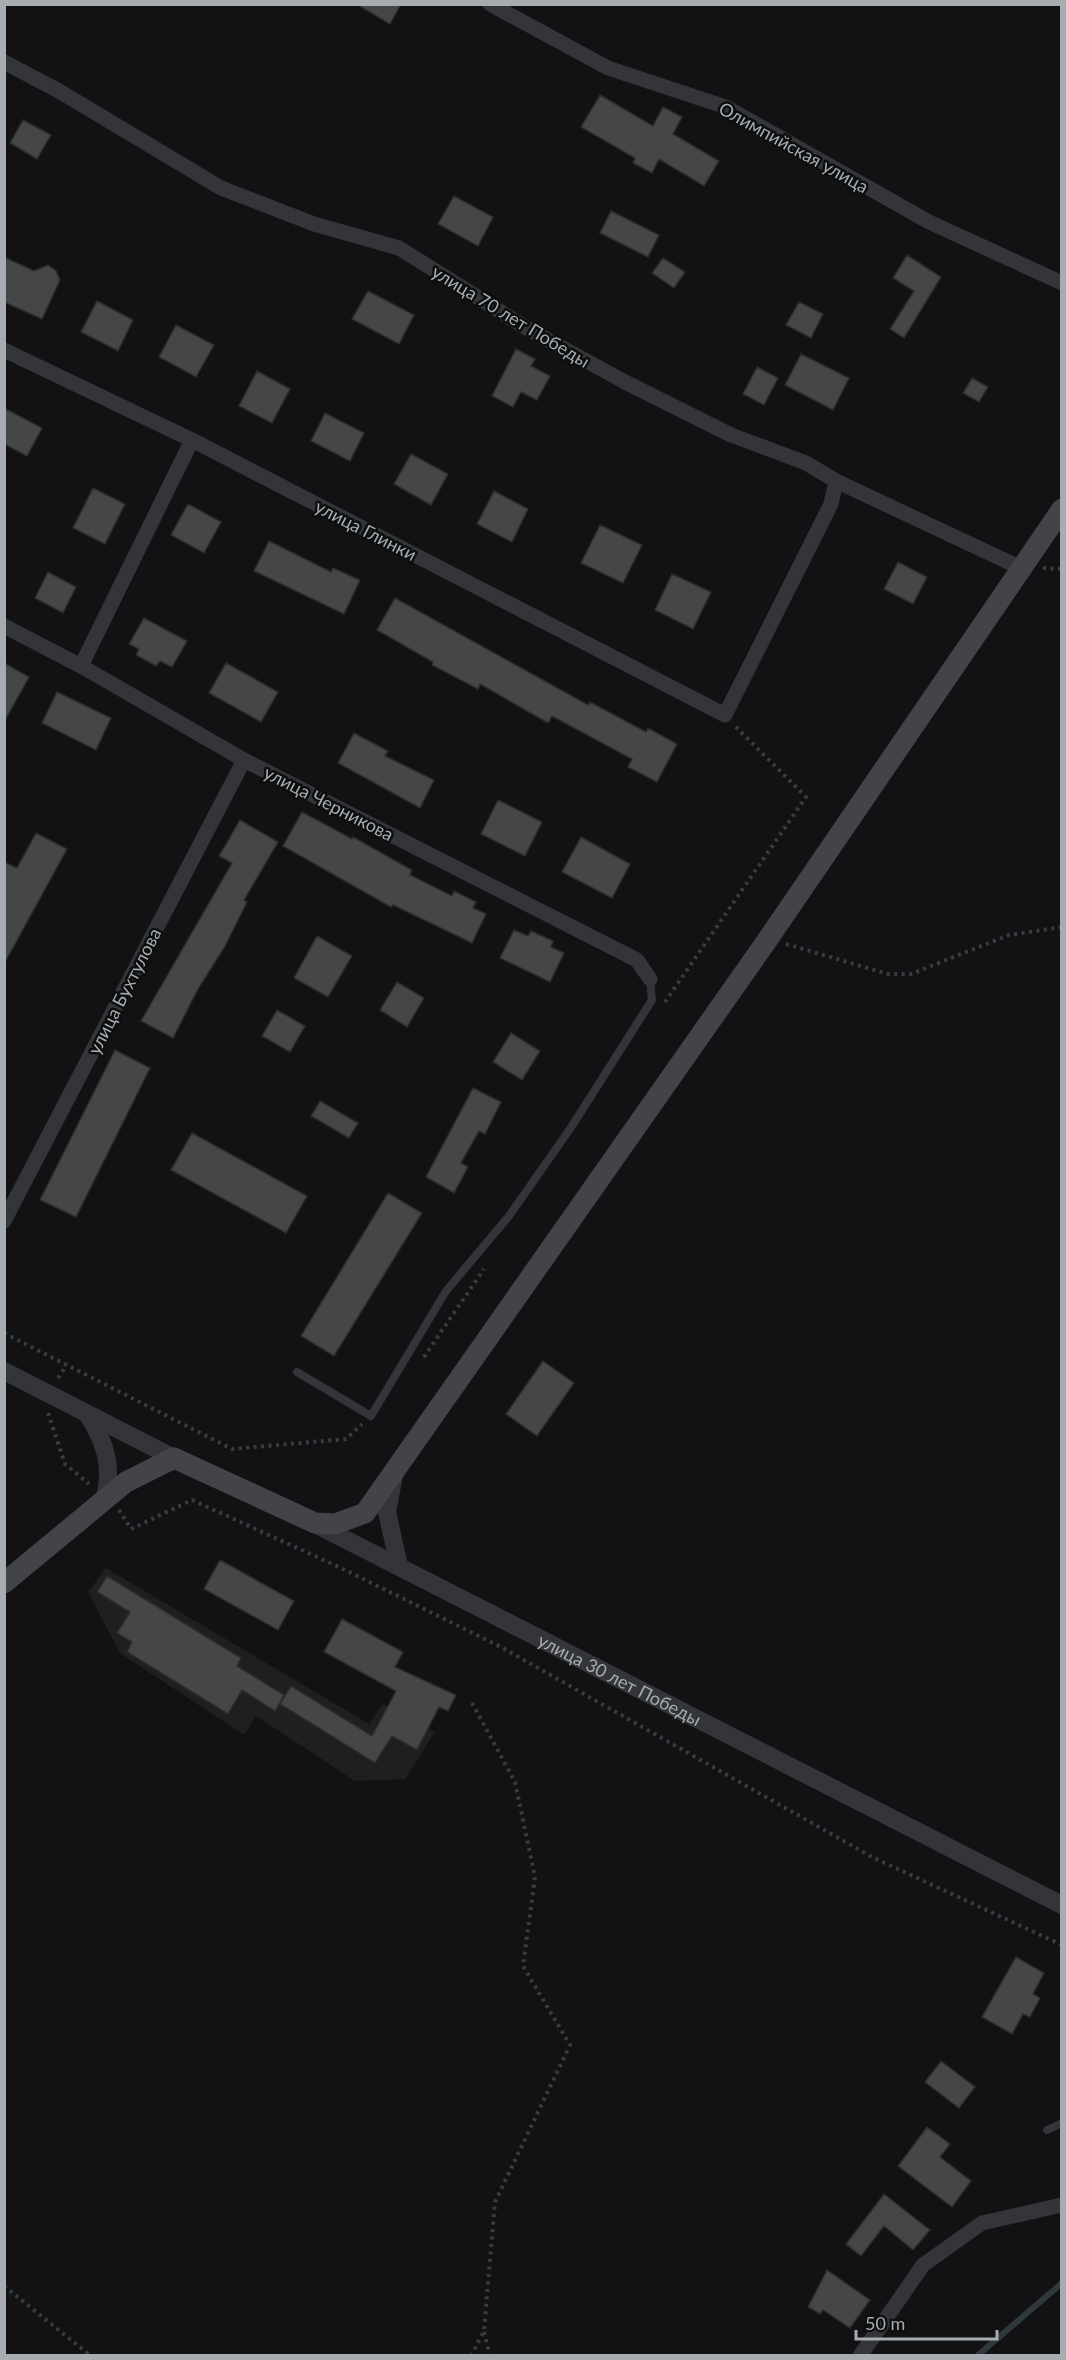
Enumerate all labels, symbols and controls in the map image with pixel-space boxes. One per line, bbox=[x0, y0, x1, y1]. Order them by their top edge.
street label: Олимпийская улица bbox=[715, 97, 873, 197]
street label: улица 70 лет Победы bbox=[428, 260, 594, 372]
street label: улица Глинки bbox=[312, 495, 420, 565]
street label: улица Черникова bbox=[261, 761, 397, 845]
street label: улица Бухтулова bbox=[83, 924, 165, 1058]
street label: улица 30 лет Победы bbox=[534, 1629, 705, 1730]
scale bar bbox=[856, 2303, 997, 2341]
text: 50 m bbox=[865, 2312, 905, 2334]

